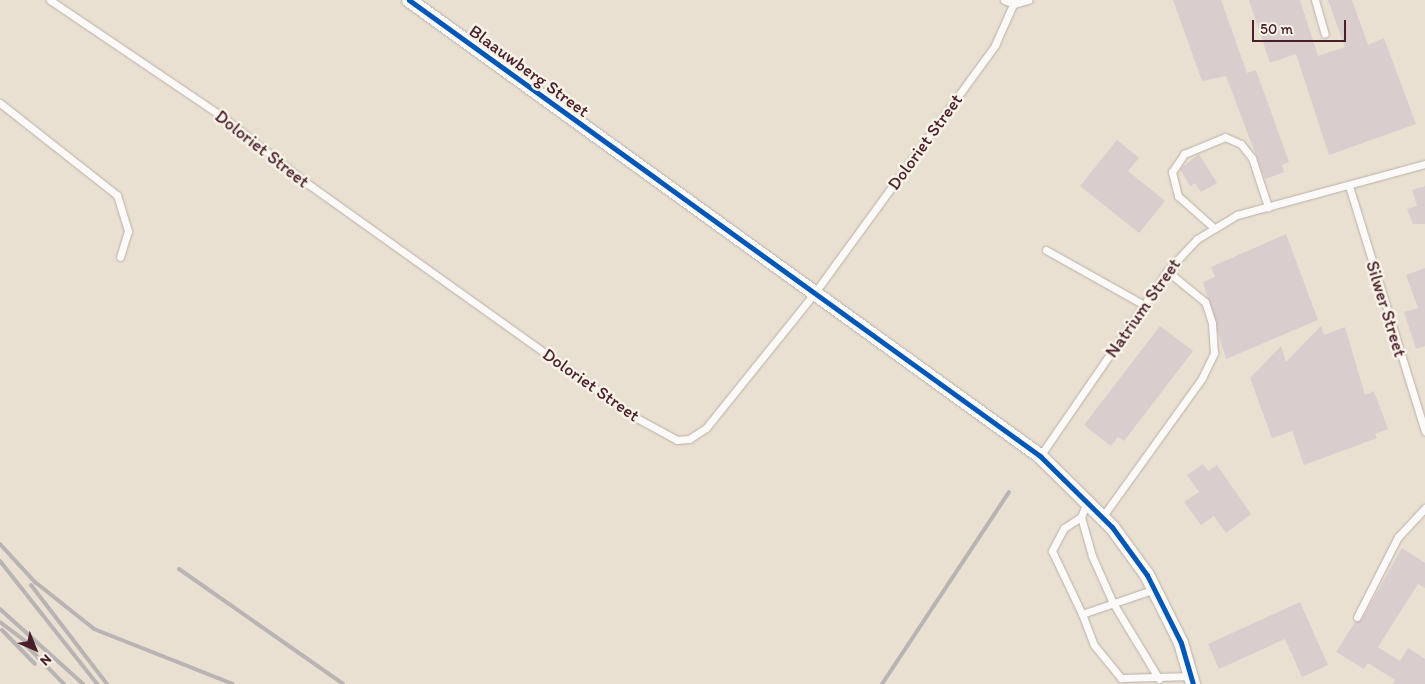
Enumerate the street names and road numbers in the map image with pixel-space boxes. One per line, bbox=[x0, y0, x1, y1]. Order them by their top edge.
street label: Blaauwberg Street bbox=[465, 20, 593, 122]
street label: Doloriet Street bbox=[883, 90, 967, 194]
street label: Doloriet Street bbox=[211, 105, 313, 193]
street label: Natrium Street bbox=[1101, 254, 1185, 362]
street label: Silwer Street bbox=[1361, 258, 1411, 360]
street label: Doloriet Street bbox=[538, 344, 644, 426]

